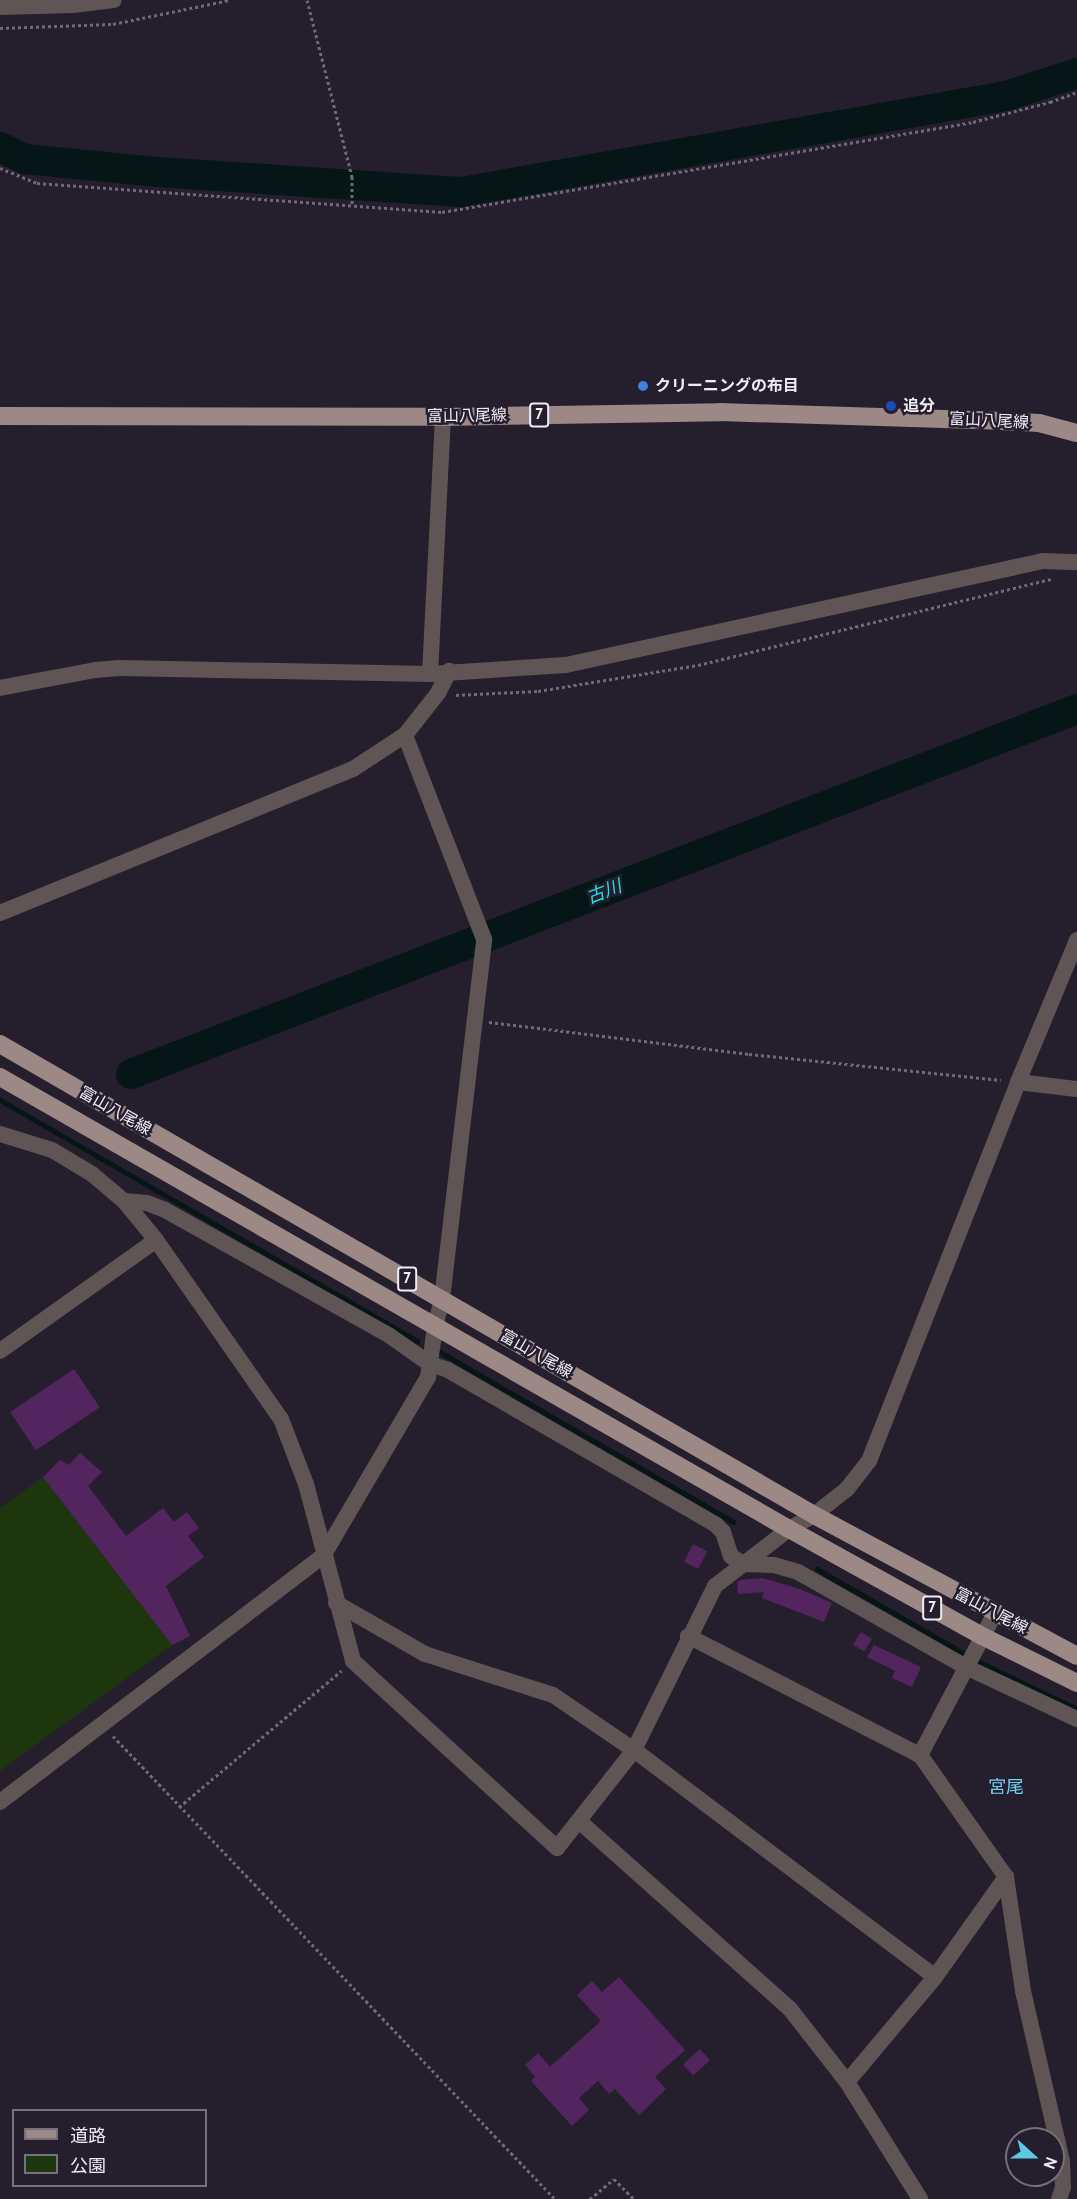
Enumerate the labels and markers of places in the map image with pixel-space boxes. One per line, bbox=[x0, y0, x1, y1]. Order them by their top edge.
place label: クリーニングの布目 bbox=[655, 376, 799, 396]
marker: クリーニングの布目 bbox=[636, 379, 650, 393]
place label: 追分 bbox=[903, 396, 935, 416]
marker: 追分 bbox=[884, 399, 898, 413]

